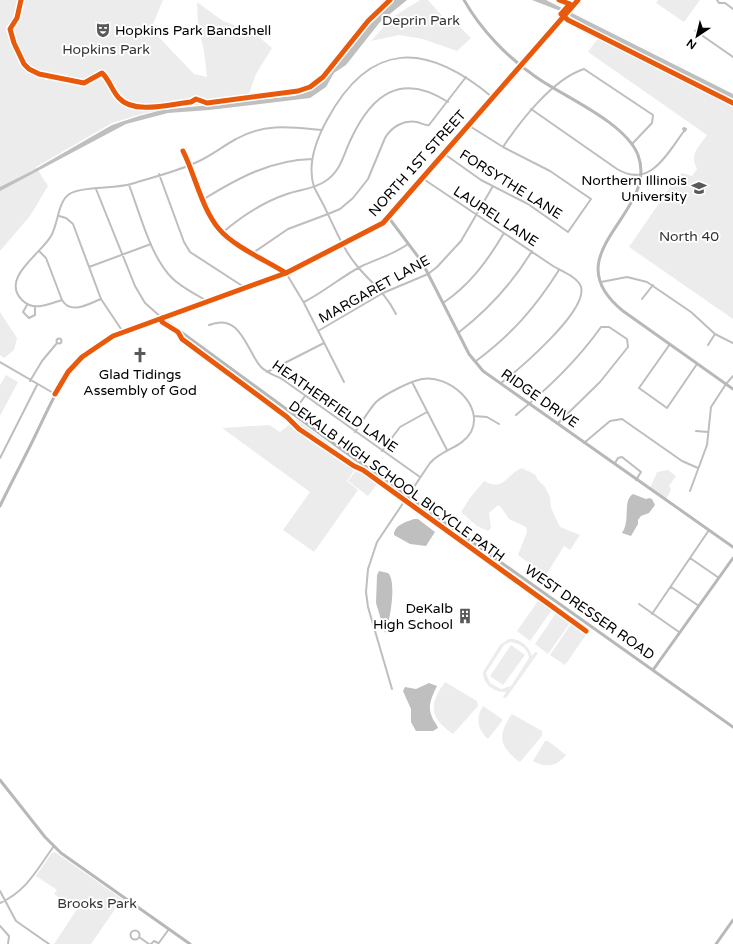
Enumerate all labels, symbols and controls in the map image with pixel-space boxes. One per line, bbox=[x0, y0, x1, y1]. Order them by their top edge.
park label: Deprin Park bbox=[382, 12, 460, 29]
north arrow bbox=[677, 16, 717, 56]
theatre icon: Hopkins Park Bandshell bbox=[94, 21, 112, 39]
place label: Hopkins Park Bandshell bbox=[115, 22, 271, 39]
text: N bbox=[684, 36, 699, 52]
park label: Hopkins Park bbox=[62, 41, 150, 58]
street label: NORTH 1ST STREET bbox=[365, 106, 470, 220]
street label: FORSYTHE LANE bbox=[456, 146, 565, 223]
place label: Northern Illinois University bbox=[581, 172, 687, 205]
school or university icon: Northern Illinois University bbox=[690, 179, 708, 197]
street label: LAUREL LANE bbox=[450, 183, 541, 250]
park label: North 40 bbox=[659, 228, 719, 245]
street label: MARGARET LANE bbox=[316, 252, 433, 327]
church icon: Glad Tidings Assembly of God bbox=[131, 346, 149, 364]
street label: HEATHERFIELD LANE bbox=[269, 357, 401, 456]
street label: RIDGE DRIVE bbox=[498, 365, 582, 431]
place label: Glad Tidings Assembly of God bbox=[83, 366, 197, 399]
street label: DEKALB HIGH SCHOOL BICYCLE PATH bbox=[285, 397, 508, 566]
street label: WEST DRESSER ROAD bbox=[521, 561, 658, 664]
place label: DeKalb High School bbox=[373, 600, 453, 633]
building icon: DeKalb High School bbox=[456, 607, 474, 625]
park label: Brooks Park bbox=[57, 895, 137, 912]

